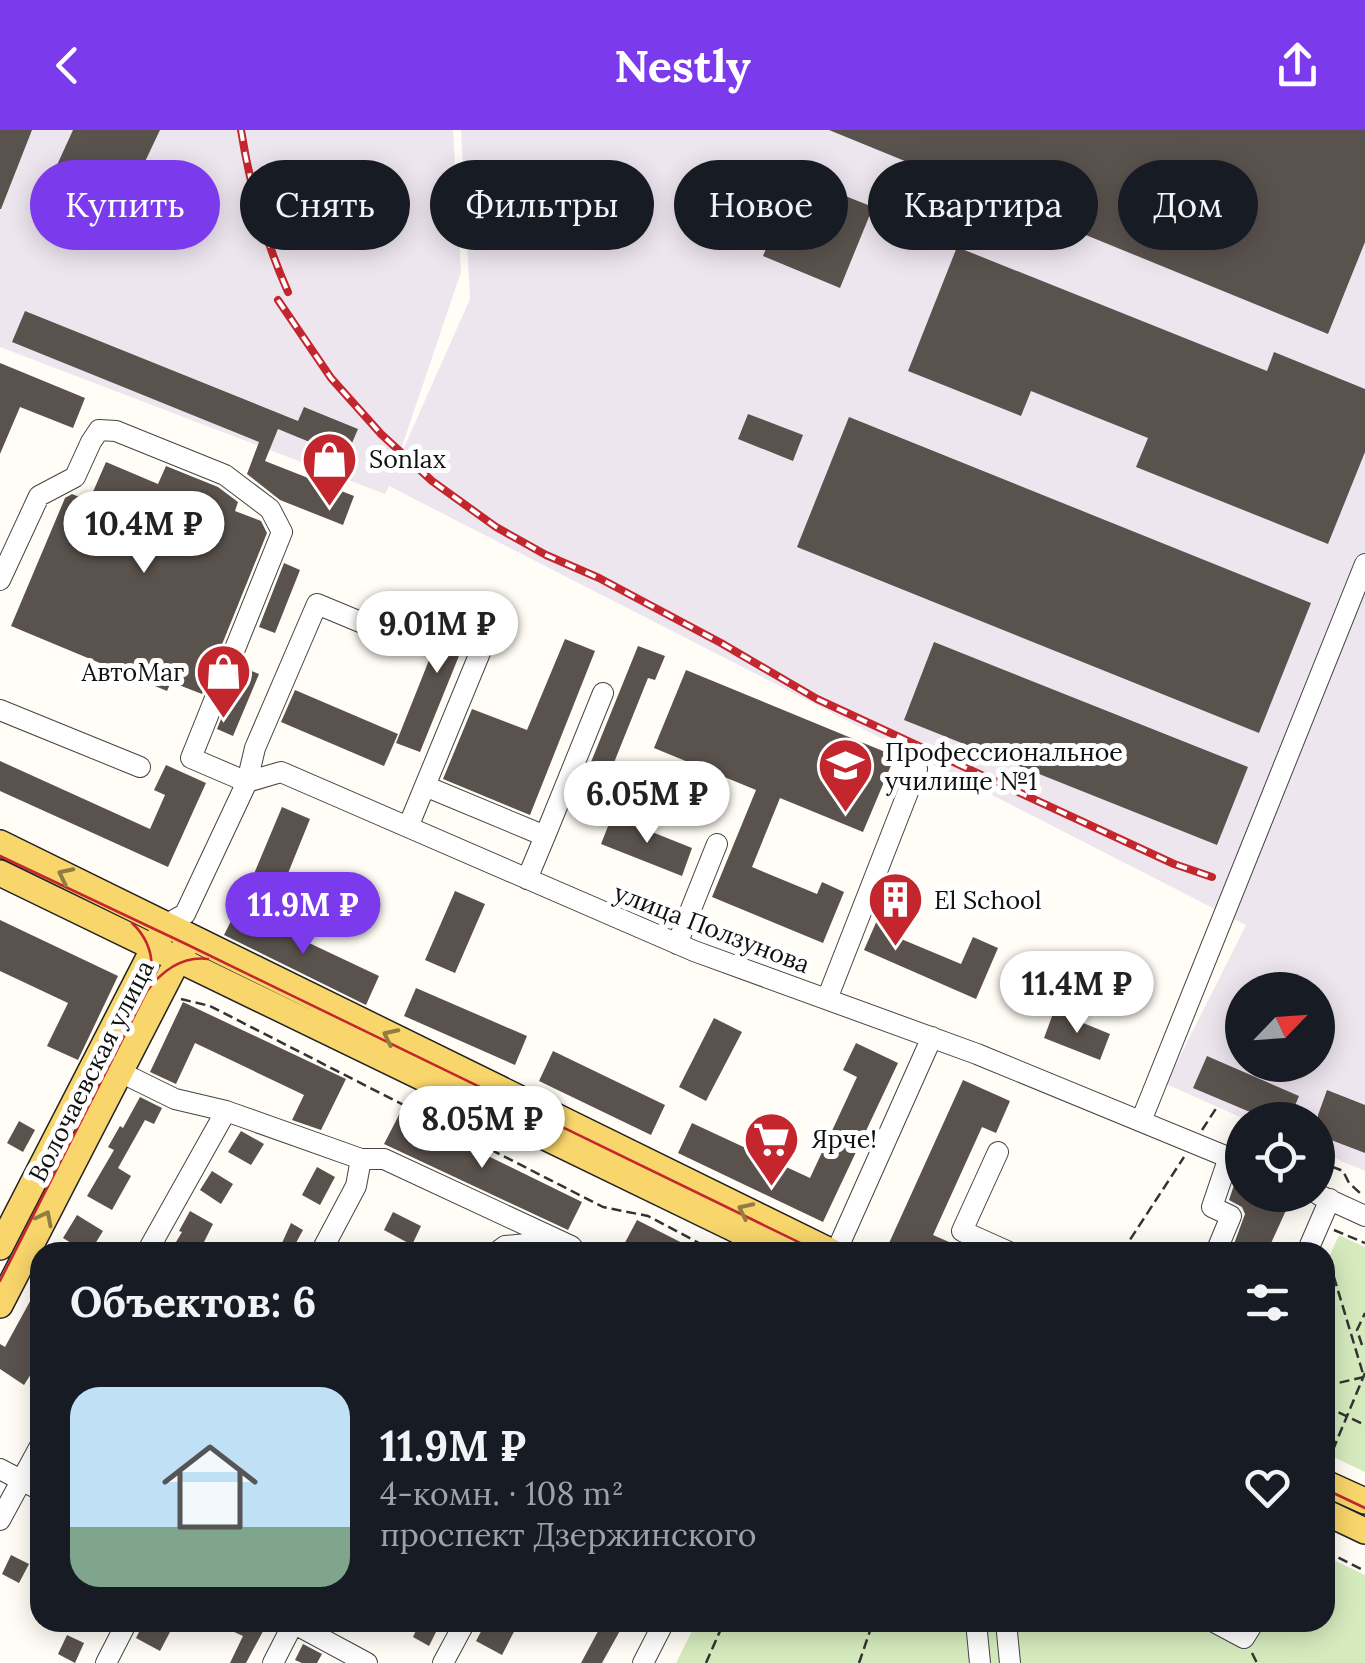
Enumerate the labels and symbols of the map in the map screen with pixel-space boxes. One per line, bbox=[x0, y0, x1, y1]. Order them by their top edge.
shop icon: Sonlax bbox=[300, 429, 360, 508]
place label: Sonlax bbox=[369, 443, 446, 475]
pin: 10.4M ₽ bbox=[52, 491, 236, 576]
pin: 9.01M ₽ bbox=[345, 591, 529, 676]
shop icon: АвтоМаг bbox=[193, 642, 253, 721]
place label: АвтоМаг bbox=[81, 656, 184, 688]
school or university icon: Профессиональное училище №1 bbox=[816, 736, 876, 815]
place label: Профессиональное училище №1 bbox=[885, 736, 1123, 797]
pin: 6.05M ₽ bbox=[555, 761, 739, 846]
one-way arrow bbox=[57, 868, 75, 888]
building icon: El School bbox=[865, 870, 925, 949]
pin: 11.9M ₽ bbox=[211, 872, 395, 957]
street label: улица Ползунова bbox=[610, 876, 815, 980]
place label: El School bbox=[934, 884, 1041, 916]
pin: 11.4M ₽ bbox=[985, 951, 1169, 1036]
street label: Волочаевская улица bbox=[21, 955, 161, 1187]
north arrow bbox=[1225, 972, 1335, 1082]
one-way arrow bbox=[382, 1028, 400, 1048]
pin: 8.05M ₽ bbox=[390, 1086, 574, 1171]
supermarket icon: Ярче! bbox=[742, 1109, 802, 1188]
place label: Ярче! bbox=[811, 1123, 877, 1155]
one-way arrow bbox=[737, 1202, 755, 1222]
one-way arrow bbox=[33, 1211, 52, 1229]

